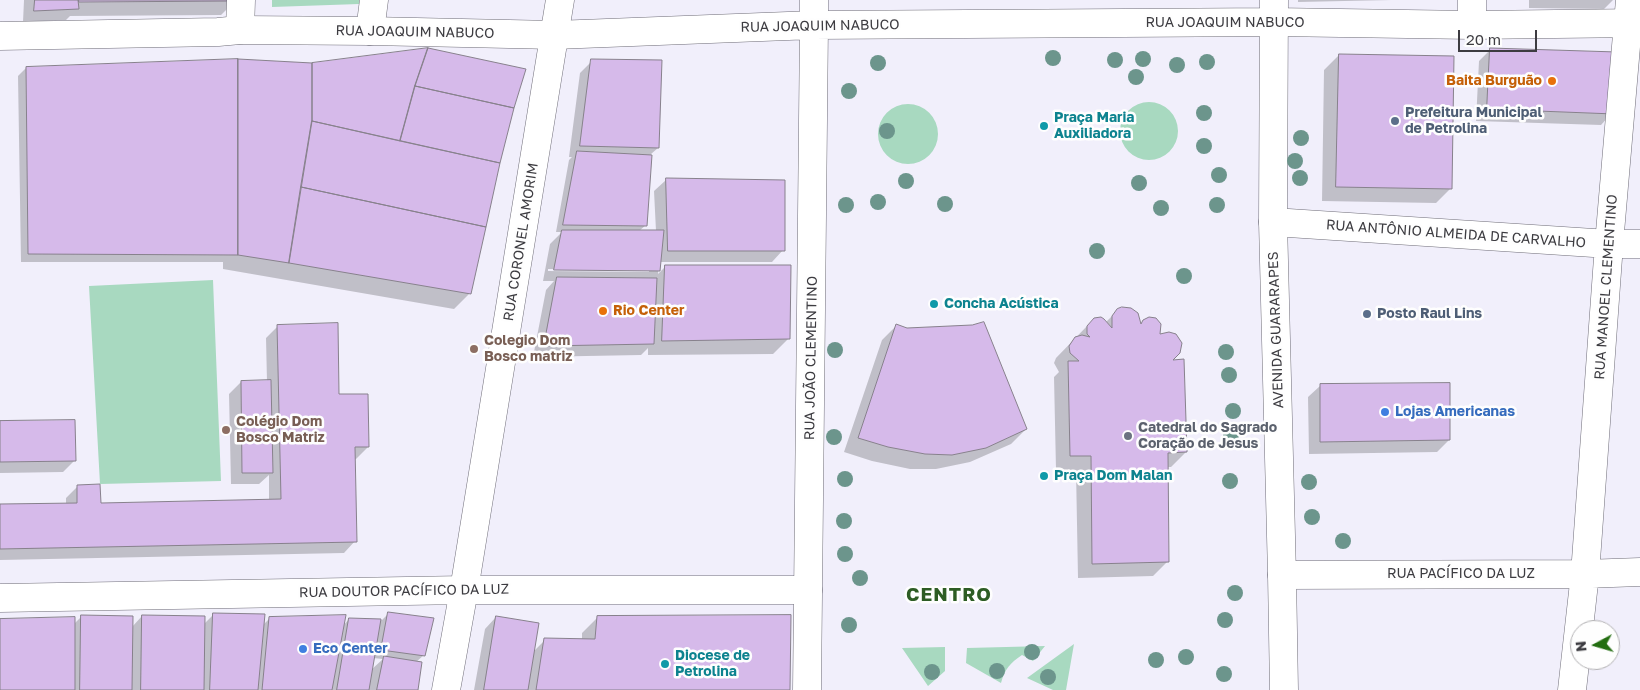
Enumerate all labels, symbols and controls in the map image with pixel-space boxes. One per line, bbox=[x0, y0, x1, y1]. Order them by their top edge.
street label: RUA JOAQUIM NABUCO bbox=[1145, 15, 1305, 31]
street label: RUA JOAQUIM NABUCO bbox=[740, 16, 900, 36]
scale bar bbox=[1460, 20, 1539, 52]
street label: RUA JOAQUIM NABUCO bbox=[335, 22, 495, 42]
text: 20 m bbox=[1466, 30, 1501, 48]
place label: Baita Burguão bbox=[1446, 73, 1542, 89]
marker: Baita Burguão bbox=[1546, 75, 1558, 87]
place label: Prefeitura Municipal de Petrolina bbox=[1405, 105, 1542, 138]
place label: Praça Maria Auxiliadora bbox=[1054, 110, 1134, 142]
marker: Prefeitura Municipal de Petrolina bbox=[1389, 115, 1401, 127]
marker: Praça Maria Auxiliadora bbox=[1038, 120, 1050, 132]
street label: RUA CORONEL AMORIM bbox=[500, 162, 542, 322]
street label: RUA MANOEL CLEMENTINO bbox=[1591, 194, 1621, 380]
street label: RUA ANTÔNIO ALMEIDA DE CARVALHO bbox=[1325, 217, 1587, 251]
street label: AVENIDA GUARARAPES bbox=[1265, 251, 1287, 409]
street label: RUA JOÃO CLEMENTINO bbox=[801, 276, 821, 440]
place label: Concha Acústica bbox=[944, 296, 1059, 312]
marker: Concha Acústica bbox=[928, 298, 940, 310]
place label: Rio Center bbox=[613, 303, 684, 319]
marker: Rio Center bbox=[597, 305, 609, 317]
place label: Posto Raul Lins bbox=[1377, 306, 1482, 322]
marker: Posto Raul Lins bbox=[1361, 308, 1373, 320]
place label: Colegio Dom Bosco matriz bbox=[484, 333, 572, 366]
marker: Colegio Dom Bosco matriz bbox=[468, 343, 480, 355]
place label: Lojas Americanas bbox=[1395, 404, 1515, 420]
marker: Lojas Americanas bbox=[1379, 406, 1391, 418]
place label: Colégio Dom Bosco Matriz bbox=[236, 414, 325, 447]
place label: Catedral do Sagrado Coração de Jesus bbox=[1138, 420, 1277, 452]
marker: Colégio Dom Bosco Matriz bbox=[220, 424, 232, 436]
marker: Catedral do Sagrado Coração de Jesus bbox=[1122, 430, 1134, 442]
place label: Praça Dom Malan bbox=[1054, 468, 1172, 484]
marker: Praça Dom Malan bbox=[1038, 470, 1050, 482]
street label: RUA PACÍFICO DA LUZ bbox=[1387, 566, 1535, 582]
street label: RUA DOUTOR PACÍFICO DA LUZ bbox=[299, 581, 509, 601]
district label: CENTRO bbox=[905, 584, 993, 606]
north arrow bbox=[1570, 620, 1620, 670]
text: N bbox=[1572, 640, 1590, 653]
place label: Eco Center bbox=[313, 641, 388, 657]
marker: Eco Center bbox=[297, 643, 309, 655]
place label: Diocese de Petrolina bbox=[675, 648, 750, 680]
marker: Diocese de Petrolina bbox=[659, 658, 671, 670]

